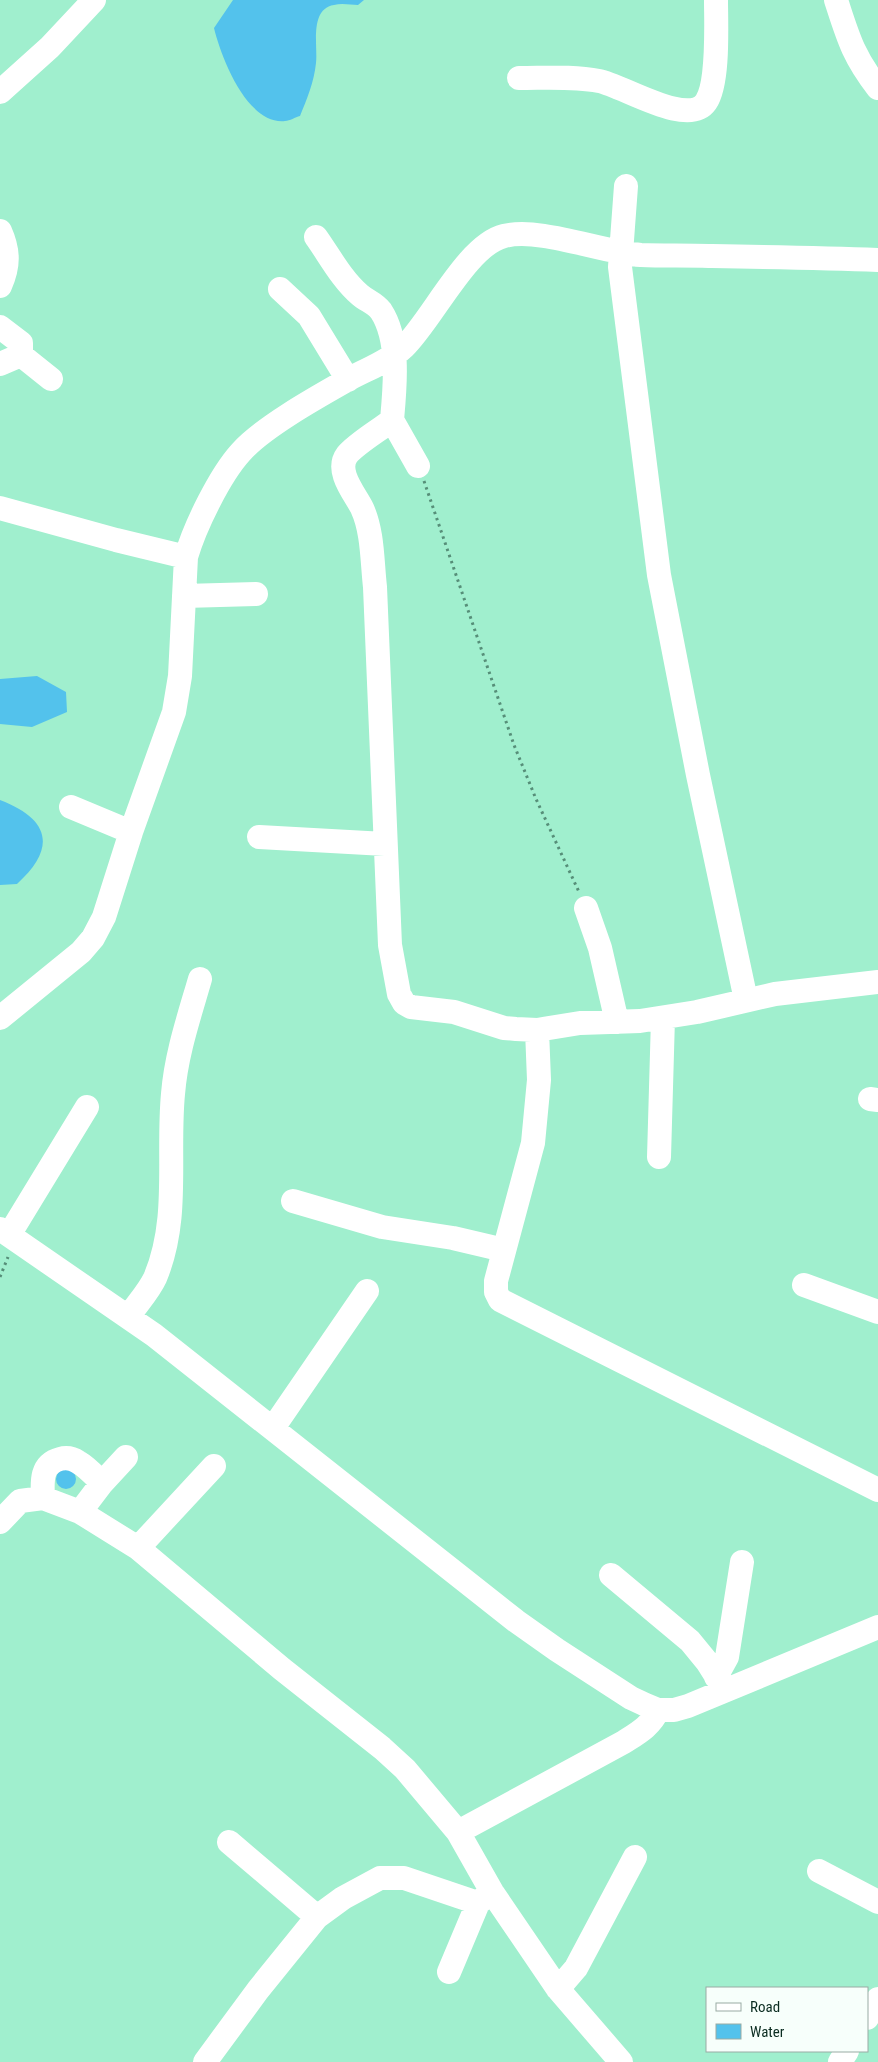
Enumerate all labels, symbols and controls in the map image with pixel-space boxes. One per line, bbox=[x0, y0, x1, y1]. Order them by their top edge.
legend bbox=[706, 1987, 868, 2052]
text: Road bbox=[750, 1998, 780, 2016]
text: Water bbox=[750, 2023, 785, 2041]

